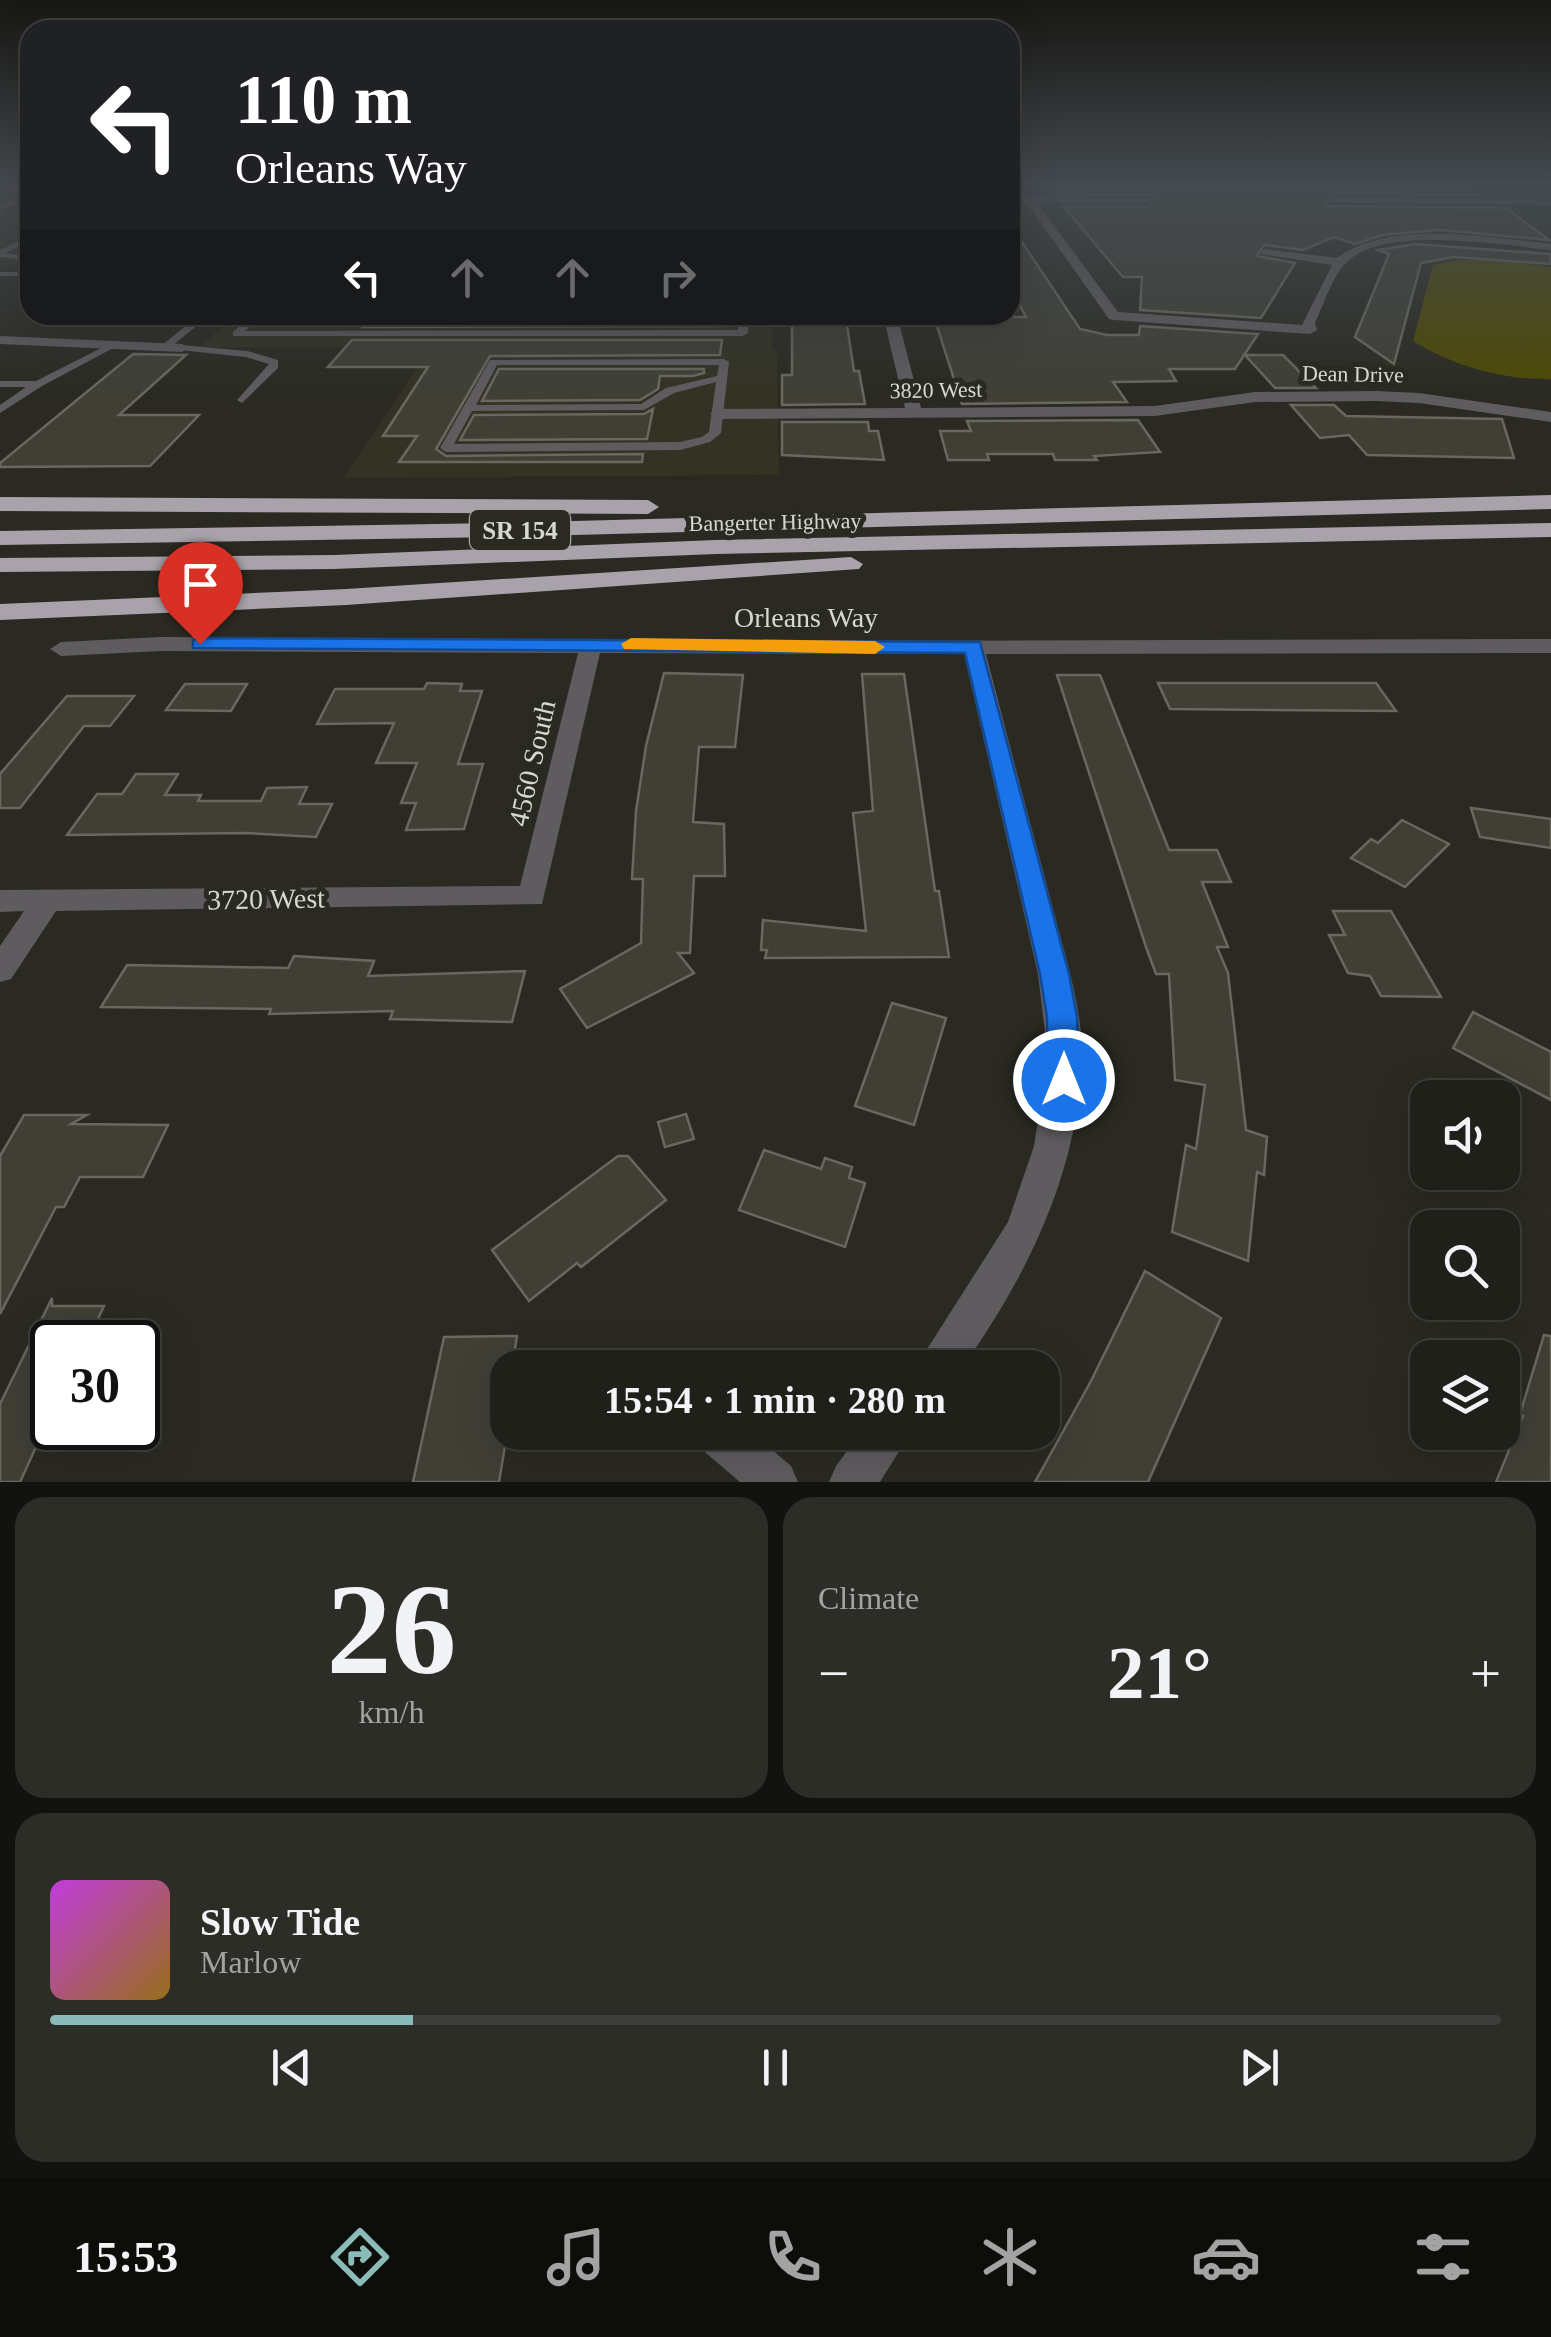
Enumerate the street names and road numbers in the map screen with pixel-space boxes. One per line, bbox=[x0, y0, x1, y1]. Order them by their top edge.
street label: Dean Drive bbox=[1302, 361, 1404, 387]
street label: 3820 West bbox=[890, 377, 982, 403]
street label: Bangerter Highway bbox=[688, 508, 862, 536]
road number: SR 154 bbox=[470, 510, 570, 550]
street label: Orleans Way bbox=[734, 602, 878, 633]
street label: 4560 South bbox=[502, 697, 562, 829]
street label: 3720 West bbox=[207, 882, 325, 916]

